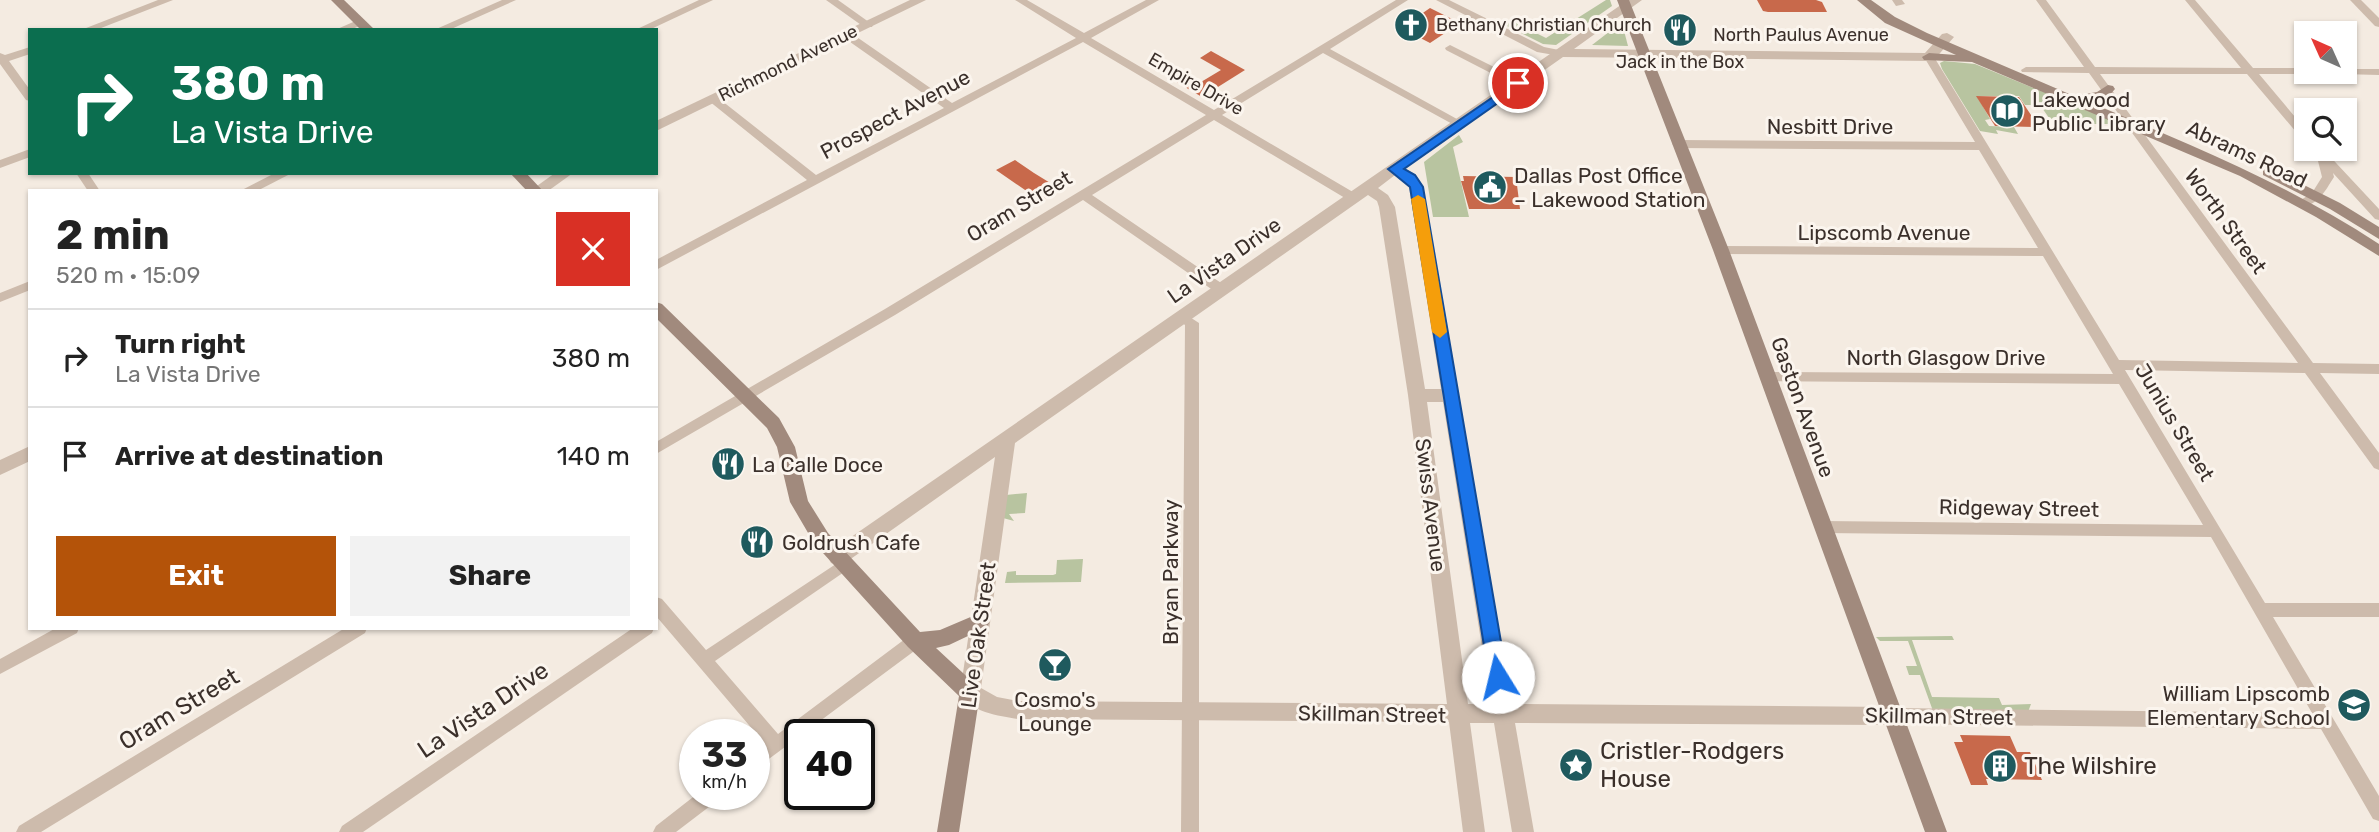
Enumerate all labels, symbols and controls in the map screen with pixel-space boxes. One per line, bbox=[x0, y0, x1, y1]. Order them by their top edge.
church icon: Bethany Christian Church bbox=[1392, 6, 1430, 44]
restaurant icon: Jack in the Box bbox=[1661, 11, 1699, 49]
place label: Bethany Christian Church bbox=[1436, 14, 1652, 36]
street label: Richmond Avenue bbox=[715, 20, 861, 106]
north arrow bbox=[2294, 21, 2357, 84]
map controls bbox=[2294, 21, 2357, 161]
street label: North Paulus Avenue bbox=[1713, 24, 1889, 46]
street label: Empire Drive bbox=[1144, 48, 1248, 120]
place label: Jack in the Box bbox=[1616, 51, 1744, 73]
pin bbox=[1488, 53, 1548, 113]
text: 380 m bbox=[171, 54, 325, 112]
icon: right bbox=[56, 56, 147, 147]
street label: Prospect Avenue bbox=[816, 64, 974, 164]
icon: arrive bbox=[1499, 64, 1537, 102]
place label: Lakewood Public Library bbox=[2032, 87, 2166, 136]
library icon: Lakewood Public Library bbox=[1988, 92, 2026, 130]
button: search bbox=[2294, 98, 2357, 161]
text: La Vista Drive bbox=[171, 113, 374, 151]
street label: Nesbitt Drive bbox=[1767, 114, 1893, 139]
street label: Abrams Road bbox=[2183, 115, 2311, 193]
place label: Dallas Post Office – Lakewood Station bbox=[1514, 163, 1706, 212]
street label: Worth Street bbox=[2180, 164, 2272, 278]
street label: Oram Street bbox=[962, 165, 1076, 247]
public building icon: Dallas Post Office – Lakewood Station bbox=[1471, 168, 1509, 206]
text: 2 min bbox=[56, 210, 170, 260]
button: close bbox=[556, 212, 630, 286]
street label: La Vista Drive bbox=[1162, 212, 1286, 308]
street label: Lipscomb Avenue bbox=[1797, 220, 1971, 245]
text: 520 m · 15:09 bbox=[56, 261, 200, 289]
text: Turn right bbox=[115, 329, 245, 360]
street label: Gaston Avenue bbox=[1766, 333, 1840, 481]
icon: right bbox=[56, 339, 94, 377]
text: 380 m bbox=[552, 343, 630, 374]
street label: North Glasgow Drive bbox=[1847, 345, 2045, 370]
street label: Junius Street bbox=[2130, 359, 2220, 485]
text: La Vista Drive bbox=[115, 360, 261, 388]
icon: arrive bbox=[56, 437, 94, 475]
street label: Swiss Avenue bbox=[1410, 437, 1452, 573]
text: Arrive at destination bbox=[115, 441, 383, 472]
text: 140 m bbox=[557, 441, 630, 472]
restaurant icon: La Calle Doce bbox=[709, 445, 747, 483]
place label: La Calle Doce bbox=[752, 452, 883, 477]
street label: Ridgeway Street bbox=[1939, 494, 2099, 522]
street label: Bryan Parkway bbox=[1158, 499, 1183, 645]
restaurant icon: Goldrush Cafe bbox=[738, 523, 776, 561]
place label: Goldrush Cafe bbox=[782, 530, 920, 555]
button: Exit bbox=[56, 536, 336, 616]
button: Share bbox=[350, 536, 630, 616]
street label: Live Oak Street bbox=[955, 560, 1001, 710]
position arrow bbox=[1461, 640, 1535, 714]
bar icon: Cosmo's Lounge bbox=[1036, 646, 1074, 684]
street label: La Vista Drive bbox=[412, 656, 554, 764]
street label: Oram Street bbox=[114, 662, 244, 756]
place label: William Lipscomb Elementary School bbox=[2147, 681, 2330, 730]
school or university icon: William Lipscomb Elementary School bbox=[2335, 686, 2373, 724]
place label: Cosmo's Lounge bbox=[1014, 687, 1096, 736]
street label: Skillman Street bbox=[1298, 700, 1446, 728]
street label: Skillman Street bbox=[1865, 702, 2013, 730]
speed limit sign: 40 bbox=[784, 719, 875, 810]
text: 33 bbox=[701, 734, 748, 776]
place label: Cristler-Rodgers House bbox=[1600, 737, 1784, 793]
place icon: Cristler-Rodgers House bbox=[1557, 746, 1595, 784]
building icon: The Wilshire bbox=[1981, 747, 2019, 785]
place label: The Wilshire bbox=[2024, 752, 2157, 780]
text: km/h bbox=[702, 771, 747, 793]

